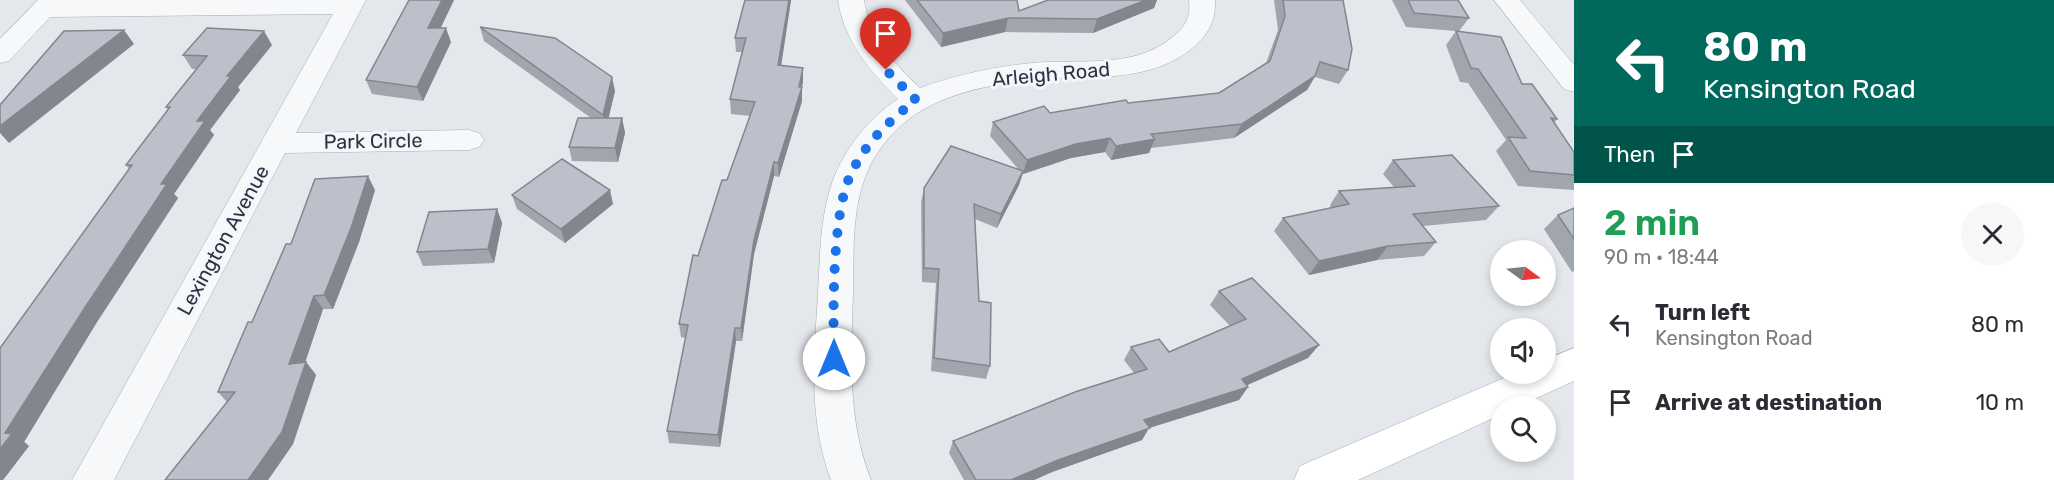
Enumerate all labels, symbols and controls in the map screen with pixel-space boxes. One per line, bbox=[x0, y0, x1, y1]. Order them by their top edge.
pin bbox=[860, 8, 911, 70]
icon: arrive bbox=[869, 17, 902, 50]
text: 80 m bbox=[1703, 22, 1807, 72]
icon: left bbox=[1604, 24, 1682, 102]
street label: Arleigh Road bbox=[991, 57, 1111, 91]
text: Kensington Road bbox=[1703, 73, 1916, 105]
street label: Park Circle bbox=[323, 128, 423, 154]
icon: arrive bbox=[1667, 138, 1700, 171]
text: Then bbox=[1604, 141, 1655, 168]
street label: Lexington Avenue bbox=[172, 161, 274, 319]
text: 2 min bbox=[1604, 201, 1700, 244]
button: close bbox=[1961, 203, 2024, 266]
north arrow bbox=[1490, 240, 1556, 306]
map controls bbox=[1490, 240, 1556, 462]
text: 90 m · 18:44 bbox=[1604, 245, 1719, 269]
text: Turn left bbox=[1655, 299, 1750, 326]
icon: left bbox=[1604, 308, 1637, 341]
text: 80 m bbox=[1971, 311, 2024, 338]
button: sound bbox=[1490, 318, 1556, 384]
text: Kensington Road bbox=[1655, 326, 1813, 350]
position arrow bbox=[802, 327, 866, 391]
icon: arrive bbox=[1604, 386, 1637, 419]
text: Arrive at destination bbox=[1655, 389, 1882, 416]
text: 10 m bbox=[1976, 389, 2024, 416]
button: search bbox=[1490, 396, 1556, 462]

